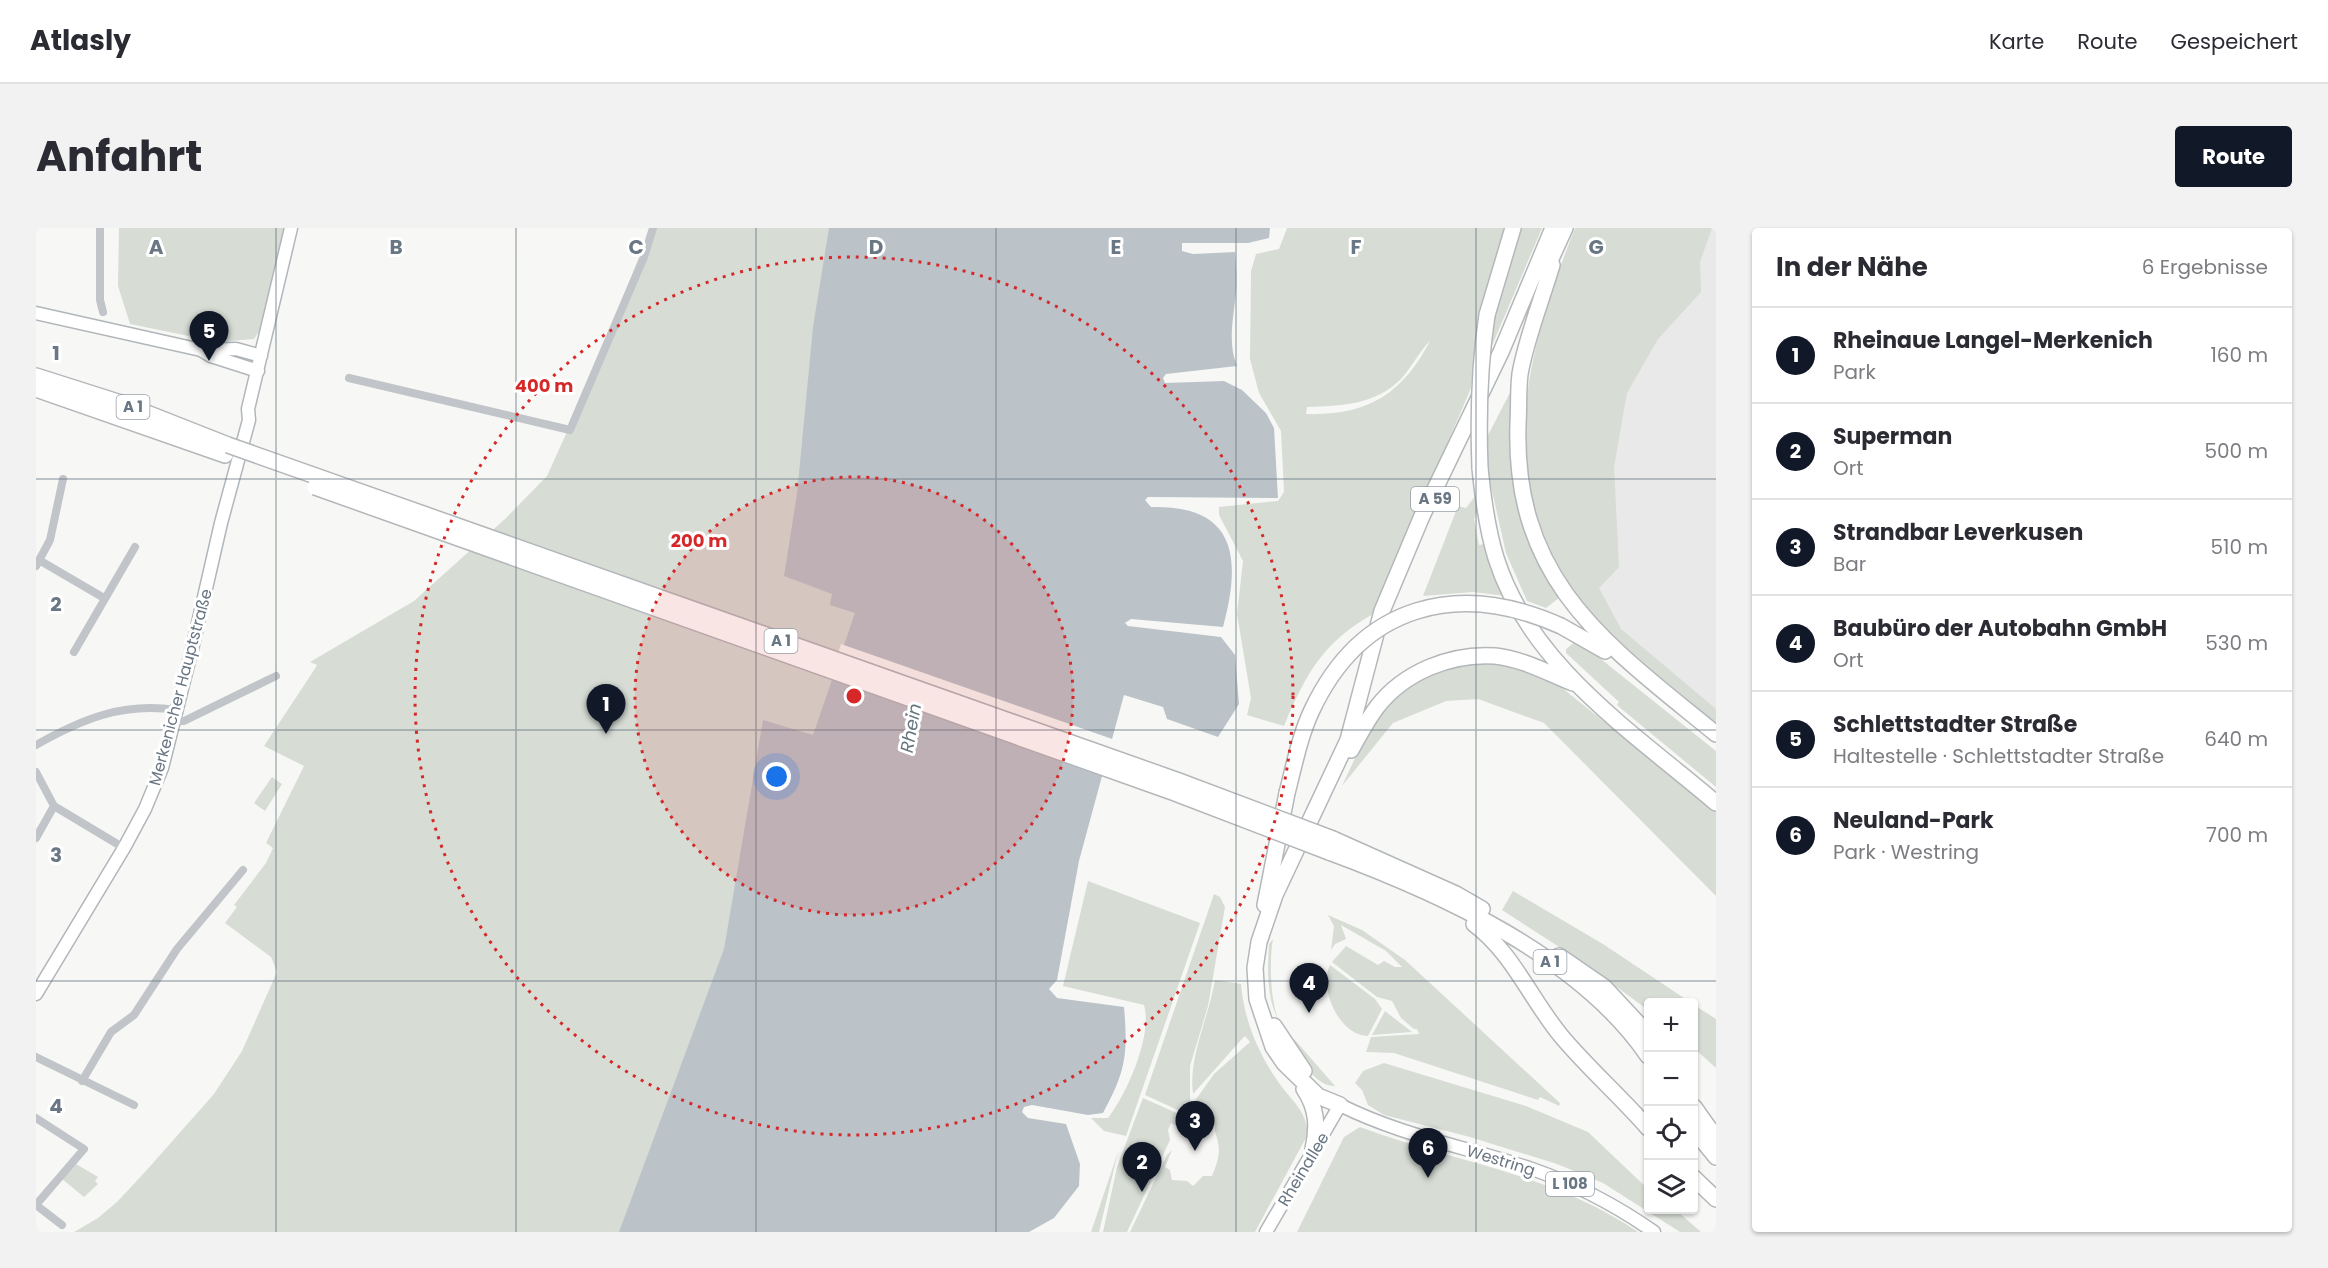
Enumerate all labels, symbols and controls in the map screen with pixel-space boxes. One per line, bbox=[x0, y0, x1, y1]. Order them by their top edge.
text: Atlasly bbox=[30, 21, 131, 60]
text: Karte bbox=[1989, 27, 2044, 56]
text: Route bbox=[2077, 27, 2138, 56]
text: Gespeichert bbox=[2171, 27, 2298, 56]
button: Route bbox=[2175, 126, 2292, 187]
text: Anfahrt bbox=[36, 127, 202, 186]
text: A bbox=[149, 233, 164, 261]
text: B bbox=[389, 233, 403, 261]
text: C bbox=[628, 233, 644, 261]
text: D bbox=[869, 233, 883, 261]
text: E bbox=[1111, 233, 1121, 261]
text: F bbox=[1351, 233, 1362, 261]
text: G bbox=[1588, 233, 1604, 261]
text: In der Nähe bbox=[1776, 249, 1928, 285]
text: 6 Ergebnisse bbox=[2142, 253, 2268, 281]
pin: 5 bbox=[190, 312, 228, 361]
text: Rheinaue Langel-Merkenich bbox=[1833, 325, 2153, 356]
text: 1 bbox=[52, 339, 60, 367]
text: 1 bbox=[1792, 341, 1799, 369]
text: 160 m bbox=[2210, 341, 2268, 369]
text: Park bbox=[1833, 358, 1876, 386]
text: 400 m bbox=[515, 373, 573, 398]
road number: A 1 bbox=[116, 395, 150, 419]
text: Superman bbox=[1833, 421, 1952, 452]
text: 2 bbox=[1790, 437, 1801, 465]
text: 500 m bbox=[2204, 437, 2268, 465]
text: Ort bbox=[1833, 454, 1863, 482]
road number: A 59 bbox=[1411, 487, 1459, 511]
text: Strandbar Leverkusen bbox=[1833, 517, 2083, 548]
text: 200 m bbox=[671, 528, 727, 553]
text: 3 bbox=[1789, 533, 1802, 561]
text: 510 m bbox=[2211, 533, 2268, 561]
text: Bar bbox=[1833, 550, 1866, 578]
street label: Merkenicher Hauptstraße bbox=[143, 586, 218, 788]
text: 2 bbox=[50, 590, 62, 618]
text: Baubüro der Autobahn GmbH bbox=[1833, 613, 2167, 644]
road number: A 1 bbox=[764, 629, 798, 653]
text: 4 bbox=[1789, 629, 1802, 657]
text: 530 m bbox=[2205, 629, 2268, 657]
text: Ort bbox=[1833, 646, 1863, 674]
pin: 1 bbox=[586, 684, 626, 734]
centre of rings bbox=[844, 686, 864, 706]
water label: Rhein bbox=[894, 701, 927, 754]
text: Schlettstadter Straße bbox=[1833, 709, 2077, 740]
text: 5 bbox=[1789, 725, 1802, 753]
text: 640 m bbox=[2204, 725, 2268, 753]
text: Haltestelle · Schlettstadter Straße bbox=[1833, 742, 2164, 770]
your location bbox=[762, 762, 791, 791]
text: Neuland-Park bbox=[1833, 805, 1994, 836]
text: 6 bbox=[1789, 821, 1802, 849]
text: 700 m bbox=[2206, 821, 2268, 849]
text: Park · Westring bbox=[1833, 838, 1979, 866]
text: 3 bbox=[50, 841, 62, 869]
road number: A 1 bbox=[1534, 950, 1566, 974]
pin: 4 bbox=[1290, 964, 1328, 1013]
map controls bbox=[1644, 998, 1698, 1214]
button: + bbox=[1644, 998, 1698, 1052]
button: − bbox=[1644, 1052, 1698, 1106]
text: 4 bbox=[49, 1092, 63, 1120]
pin: 3 bbox=[1176, 1102, 1214, 1151]
button: locate bbox=[1644, 1106, 1698, 1160]
street label: Rheinallee bbox=[1272, 1128, 1335, 1211]
pin: 6 bbox=[1408, 1128, 1448, 1178]
street label: Westring bbox=[1464, 1139, 1538, 1182]
pin: 2 bbox=[1122, 1142, 1162, 1192]
button: layers bbox=[1644, 1160, 1698, 1214]
road number: L 108 bbox=[1546, 1172, 1594, 1196]

